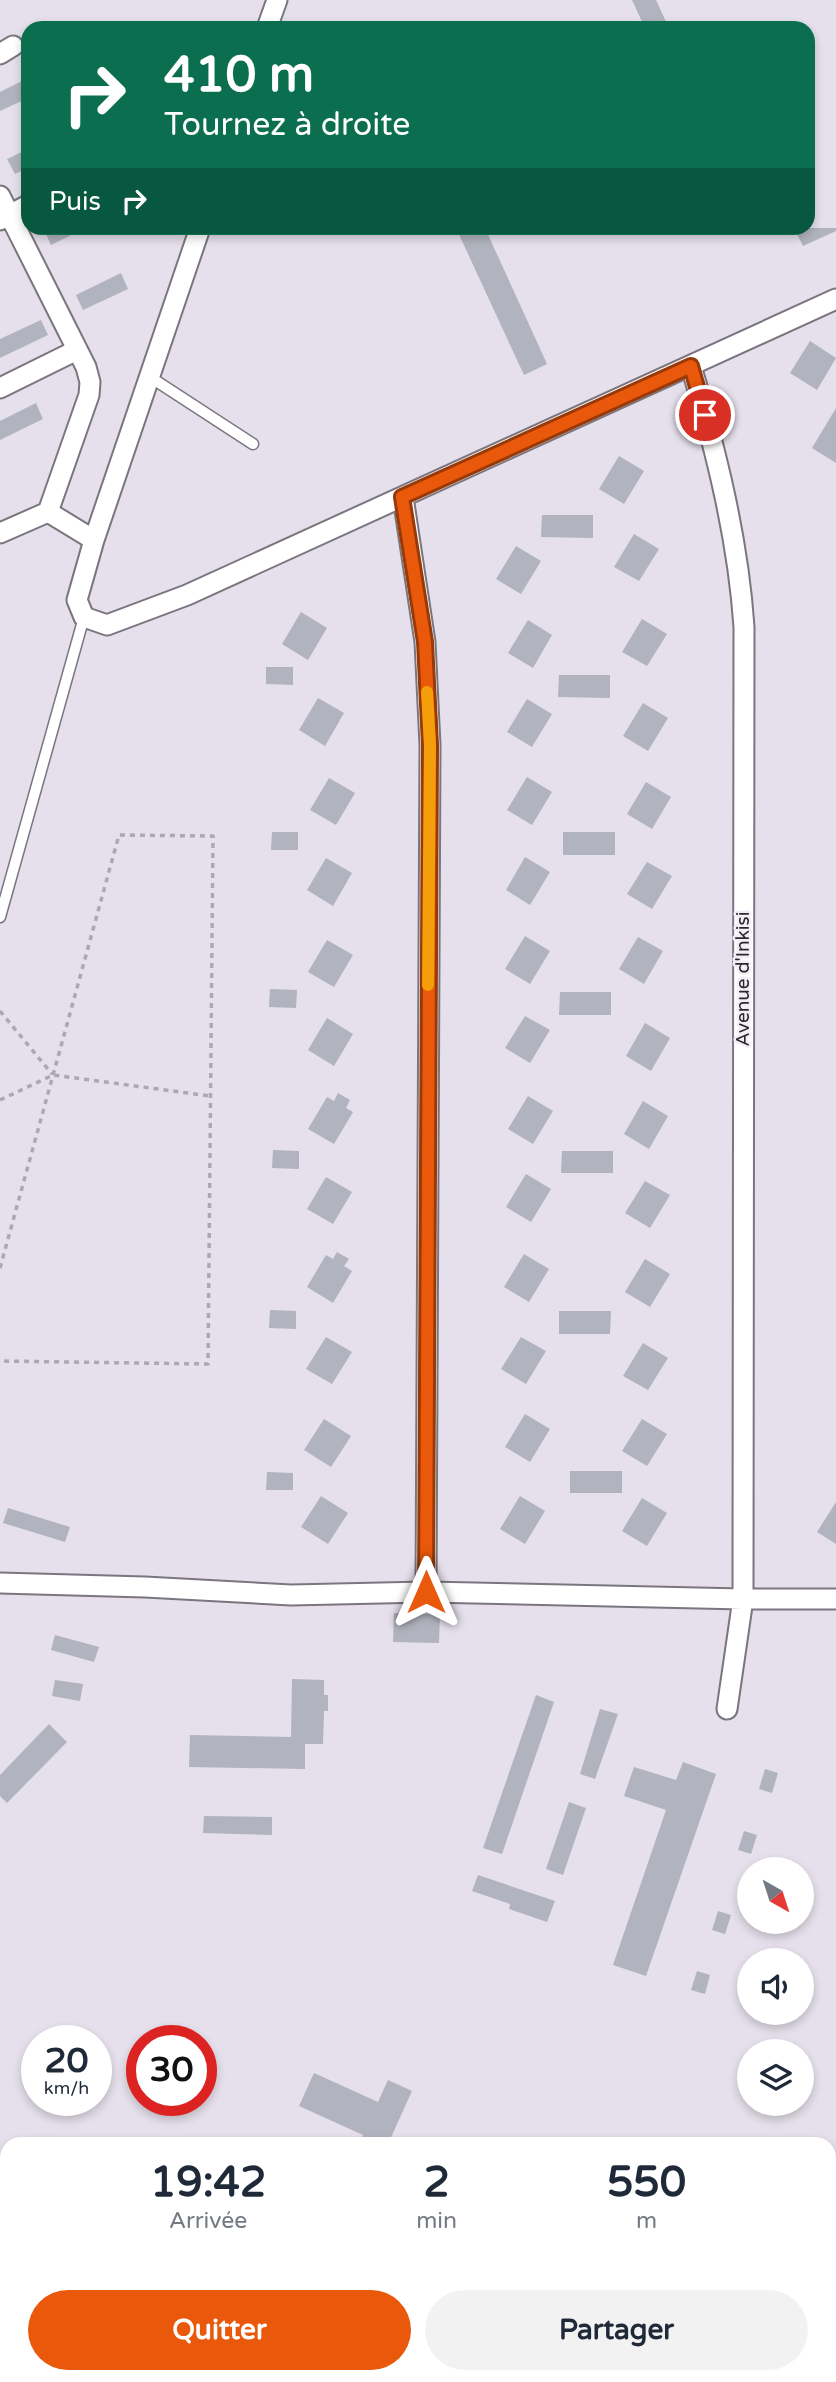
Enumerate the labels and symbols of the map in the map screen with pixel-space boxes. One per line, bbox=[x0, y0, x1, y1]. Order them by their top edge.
pin bbox=[675, 385, 735, 445]
street label: Avenue d'Inkisi bbox=[732, 912, 754, 1046]
position arrow bbox=[389, 1555, 463, 1629]
north arrow bbox=[737, 1857, 814, 1934]
speed limit sign: 30 bbox=[126, 2025, 217, 2116]

